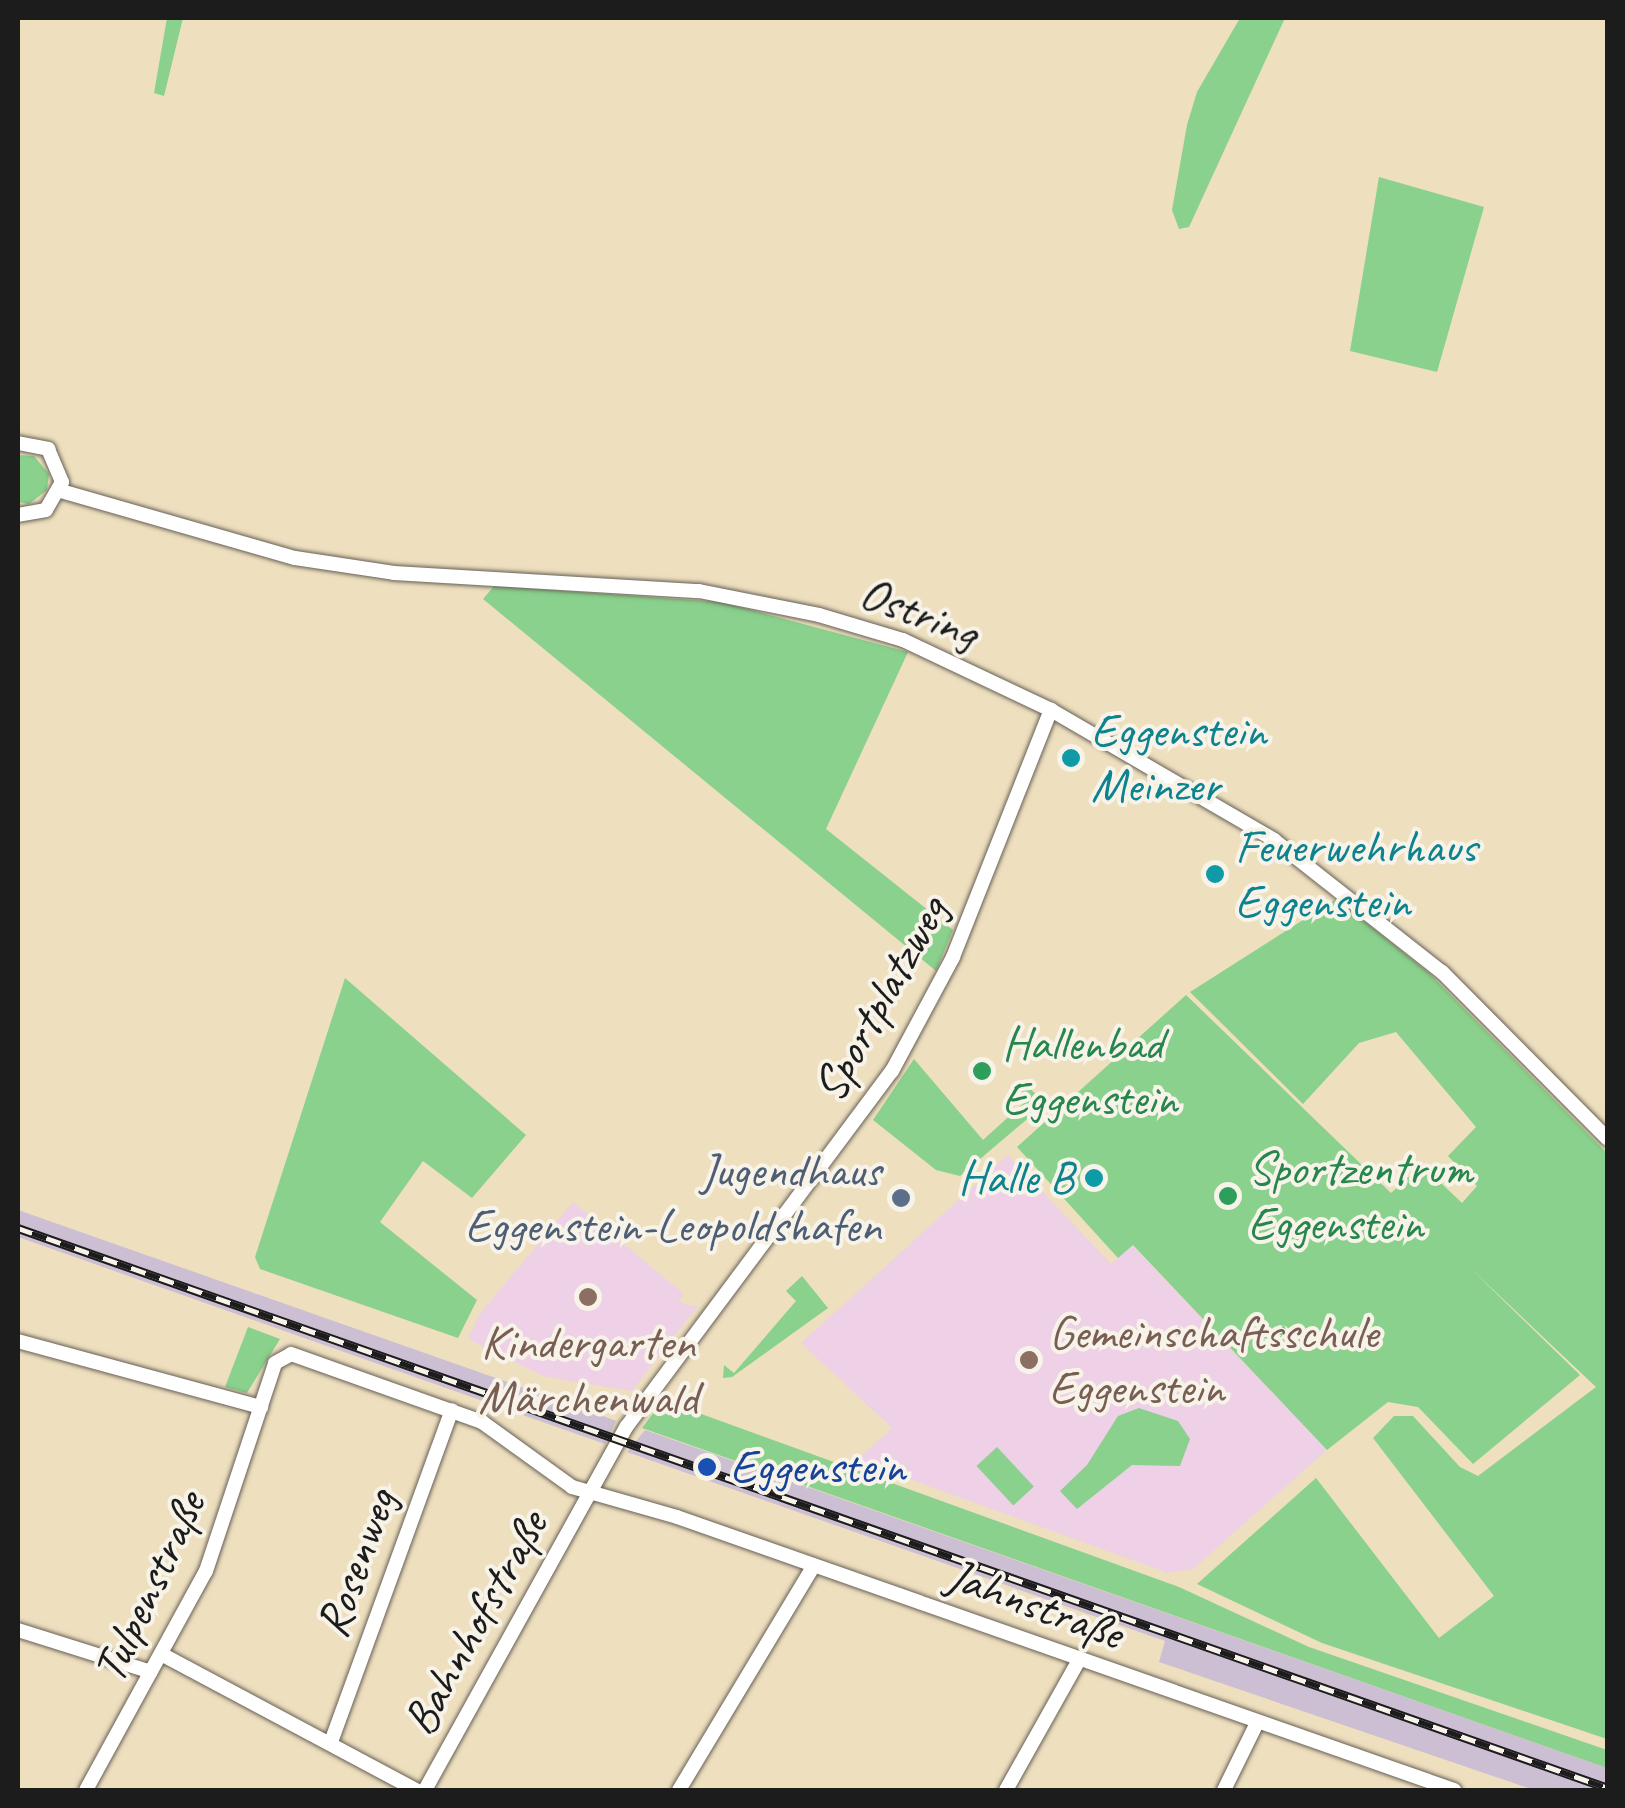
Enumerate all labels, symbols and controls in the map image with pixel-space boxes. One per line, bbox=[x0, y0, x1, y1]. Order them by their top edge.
street label: Ostring bbox=[852, 563, 986, 661]
place label: Eggenstein Meinzer bbox=[1091, 701, 1266, 814]
marker: Eggenstein Meinzer bbox=[1060, 747, 1082, 769]
place label: Feuerwehrhaus Eggenstein bbox=[1235, 817, 1477, 930]
marker: Feuerwehrhaus Eggenstein bbox=[1204, 863, 1226, 885]
street label: Sportplatzweg bbox=[800, 886, 960, 1112]
place label: Hallenbad Eggenstein bbox=[1002, 1014, 1177, 1127]
marker: Hallenbad Eggenstein bbox=[971, 1060, 993, 1082]
place label: Sportzentrum Eggenstein bbox=[1248, 1139, 1472, 1252]
place label: Jugendhaus Eggenstein-Leopoldshafen bbox=[465, 1141, 881, 1254]
place label: Halle B bbox=[958, 1149, 1074, 1207]
marker: Halle B bbox=[1083, 1167, 1105, 1189]
marker: Sportzentrum Eggenstein bbox=[1217, 1185, 1239, 1207]
marker: Jugendhaus Eggenstein-Leopoldshafen bbox=[890, 1187, 912, 1209]
marker: Kindergarten Märchenwald bbox=[577, 1286, 599, 1308]
place label: Gemeinschaftsschule Eggenstein bbox=[1049, 1303, 1378, 1416]
place label: Kindergarten Märchenwald bbox=[478, 1313, 698, 1426]
marker: Gemeinschaftsschule Eggenstein bbox=[1018, 1349, 1040, 1371]
place label: Eggenstein bbox=[730, 1438, 905, 1496]
marker: Eggenstein bbox=[694, 1454, 720, 1480]
street label: Rosenweg bbox=[303, 1481, 409, 1645]
street label: Tulpenstraße bbox=[80, 1483, 218, 1691]
street label: Bahnhofstraße bbox=[390, 1501, 560, 1745]
street label: Jahnstraße bbox=[939, 1546, 1131, 1662]

